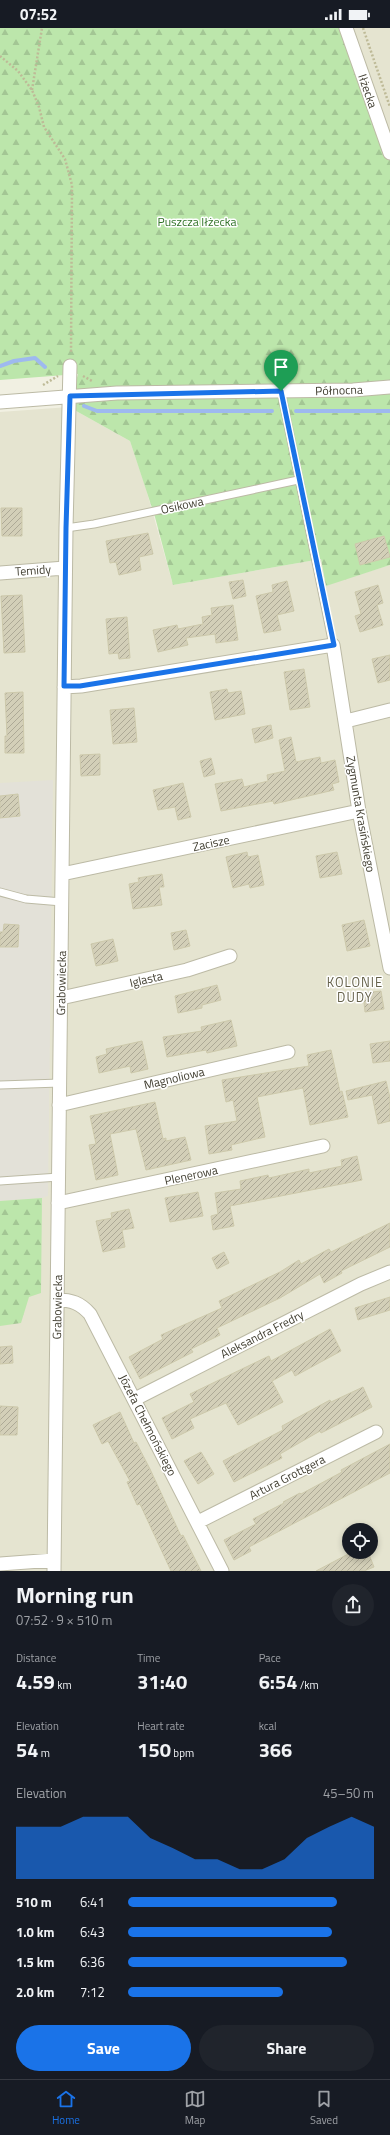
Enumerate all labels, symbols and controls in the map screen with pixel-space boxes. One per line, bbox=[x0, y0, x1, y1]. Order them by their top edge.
text: 07:52 bbox=[20, 3, 57, 26]
street label: Iłżecka bbox=[353, 71, 383, 111]
park label: Puszcza Iłżecka bbox=[158, 212, 236, 231]
pin bbox=[264, 350, 298, 391]
icon: arrive bbox=[270, 356, 292, 378]
street label: Północna bbox=[315, 380, 363, 400]
street label: Osikowa bbox=[159, 491, 205, 519]
street label: Temidy bbox=[14, 559, 52, 581]
street label: Zygmunta Krasińskiego bbox=[341, 754, 381, 874]
street label: Zacisze bbox=[191, 830, 231, 856]
street label: Grabowiecka bbox=[51, 950, 71, 1016]
street label: Iglasta bbox=[127, 966, 165, 992]
district label: KOLONIE DUDY bbox=[327, 972, 383, 1007]
street label: Magnoliowa bbox=[142, 1062, 206, 1094]
street label: Plenerowa bbox=[163, 1160, 219, 1190]
street label: Grabowiecka bbox=[47, 1274, 67, 1340]
street label: Aleksandra Fredry bbox=[217, 1305, 307, 1363]
street label: Józefa Chełmońskiego bbox=[114, 1371, 182, 1479]
street label: Artura Grottgera bbox=[246, 1450, 328, 1504]
map controls bbox=[342, 1523, 378, 1559]
button: locate bbox=[342, 1523, 378, 1559]
text: Morning run bbox=[16, 1578, 134, 1612]
button: share bbox=[332, 1584, 374, 1626]
text: 07:52 · 9 × 510 m bbox=[16, 1610, 112, 1630]
text: Distance bbox=[16, 1650, 56, 1666]
text: Time bbox=[137, 1650, 160, 1666]
text: Pace bbox=[259, 1650, 281, 1666]
text: 4.59 bbox=[16, 1666, 55, 1697]
text: 31:40 bbox=[137, 1666, 187, 1697]
text: 6:54 bbox=[259, 1666, 297, 1697]
text: km bbox=[55, 1677, 72, 1693]
text: /km bbox=[297, 1677, 319, 1693]
text: Elevation bbox=[16, 1718, 59, 1734]
text: Heart rate bbox=[137, 1718, 185, 1734]
text: kcal bbox=[259, 1718, 277, 1734]
text: 54 bbox=[16, 1734, 38, 1765]
text: 150 bbox=[137, 1734, 171, 1765]
text: 366 bbox=[259, 1734, 292, 1765]
text: m bbox=[38, 1745, 50, 1761]
text: bpm bbox=[171, 1745, 194, 1761]
text: Elevation bbox=[16, 1783, 67, 1803]
text: 45–50 m bbox=[323, 1783, 374, 1803]
text: 510 m bbox=[16, 1892, 52, 1912]
text: 6:41 bbox=[80, 1892, 105, 1912]
text: 1.0 km bbox=[16, 1922, 54, 1942]
text: 6:43 bbox=[80, 1922, 105, 1942]
text: 1.5 km bbox=[16, 1952, 54, 1972]
text: 6:36 bbox=[80, 1952, 105, 1972]
text: 2.0 km bbox=[16, 1982, 54, 2002]
text: 7:12 bbox=[80, 1982, 105, 2002]
button: Save bbox=[16, 2025, 191, 2071]
button: Share bbox=[199, 2025, 374, 2071]
tab: Home bbox=[52, 2088, 80, 2128]
tab: Map bbox=[184, 2088, 206, 2128]
tab: Saved bbox=[310, 2088, 338, 2128]

